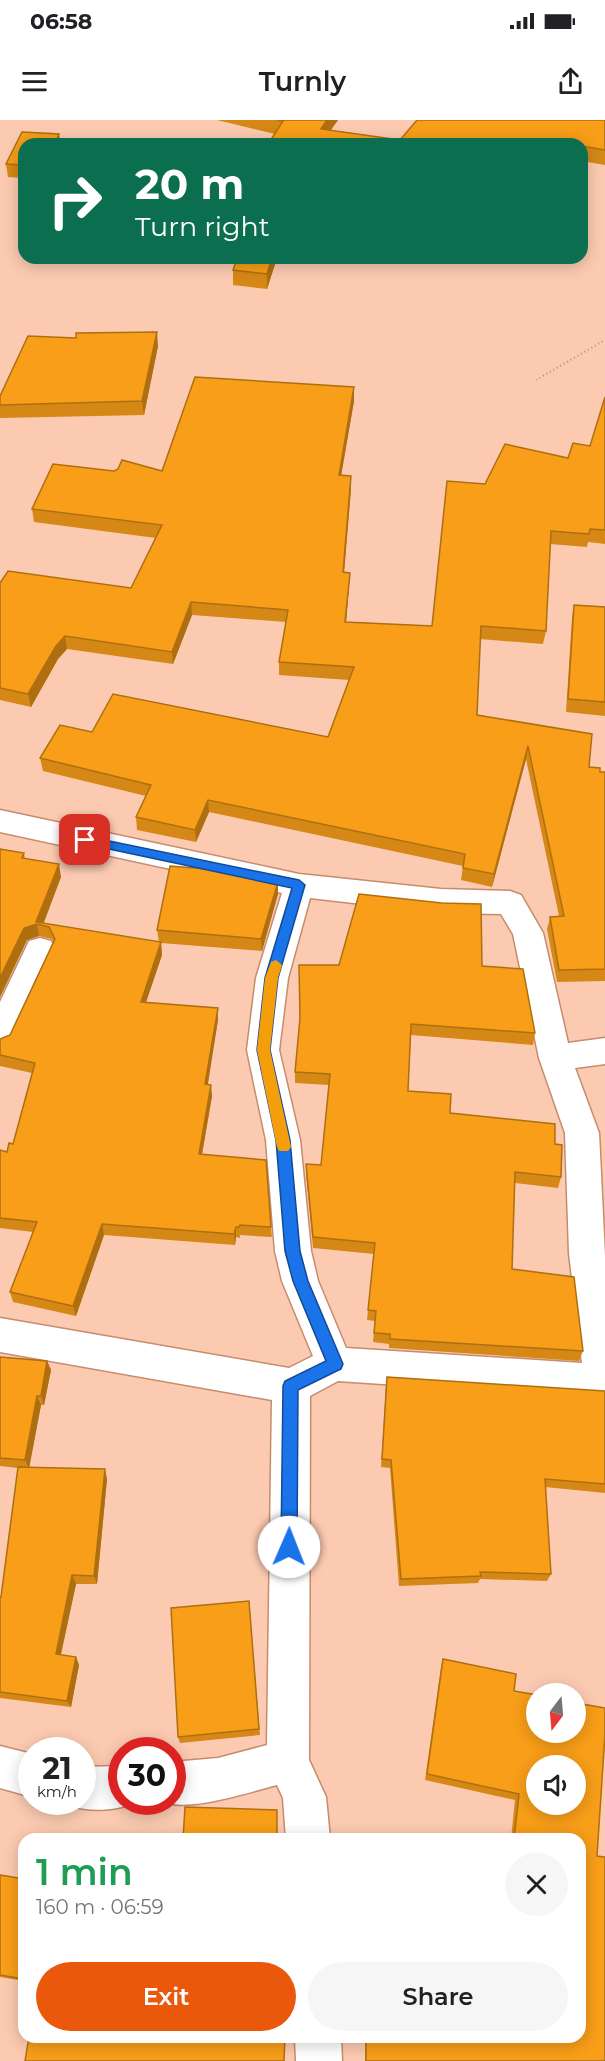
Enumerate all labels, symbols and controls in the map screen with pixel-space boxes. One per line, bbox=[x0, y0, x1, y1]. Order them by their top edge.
text: 06:58 bbox=[30, 8, 92, 35]
icon: menu bbox=[18, 65, 51, 98]
text: Turnly bbox=[259, 65, 346, 98]
icon: share bbox=[554, 65, 587, 98]
text: 20 m bbox=[135, 158, 244, 210]
icon: right bbox=[36, 162, 114, 240]
text: Turn right bbox=[135, 210, 270, 243]
pin bbox=[59, 814, 110, 865]
icon: arrive bbox=[68, 823, 101, 856]
position arrow bbox=[257, 1515, 321, 1579]
north arrow bbox=[526, 1683, 586, 1743]
map controls bbox=[526, 1683, 586, 1815]
speed limit sign: 30 bbox=[108, 1737, 186, 1815]
text: 21 bbox=[42, 1750, 72, 1787]
button: sound bbox=[526, 1755, 586, 1815]
text: km/h bbox=[37, 1782, 77, 1801]
text: 1 min bbox=[36, 1850, 133, 1894]
button: close bbox=[505, 1853, 568, 1916]
text: 160 m · 06:59 bbox=[36, 1895, 164, 1919]
button: Exit bbox=[36, 1962, 296, 2031]
button: Share bbox=[308, 1962, 568, 2031]

